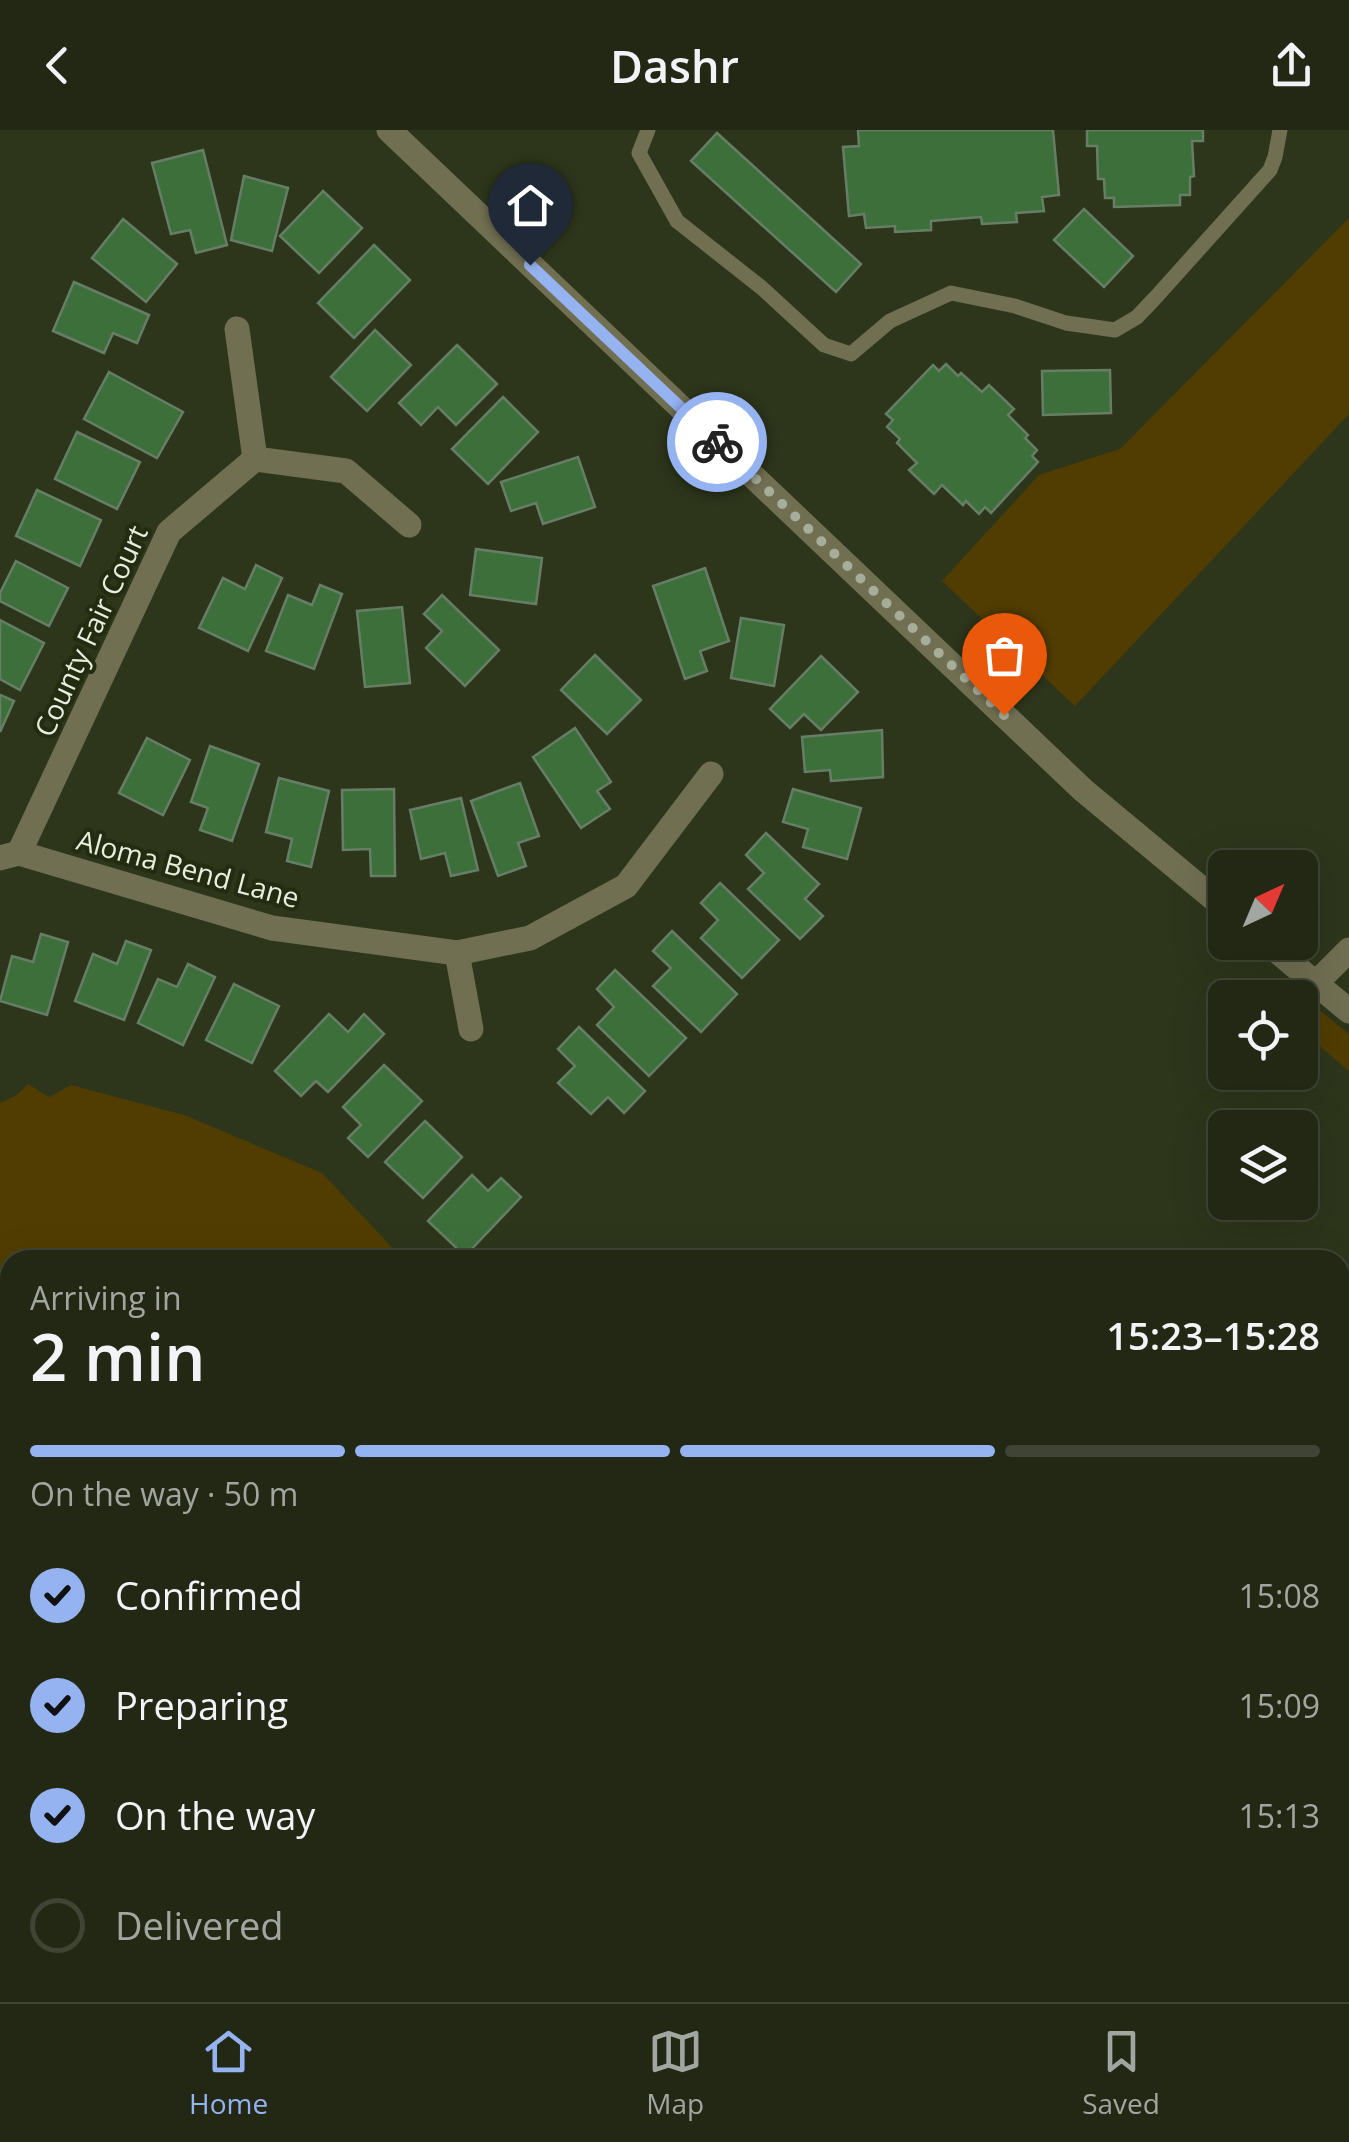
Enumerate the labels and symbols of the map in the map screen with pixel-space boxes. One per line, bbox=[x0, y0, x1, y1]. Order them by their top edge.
pin bbox=[488, 163, 573, 266]
courier bbox=[667, 392, 767, 492]
street label: County Fair Court bbox=[24, 519, 156, 742]
pin bbox=[962, 613, 1047, 716]
street label: Aloma Bend Lane bbox=[73, 820, 304, 916]
north arrow bbox=[1208, 850, 1318, 960]

